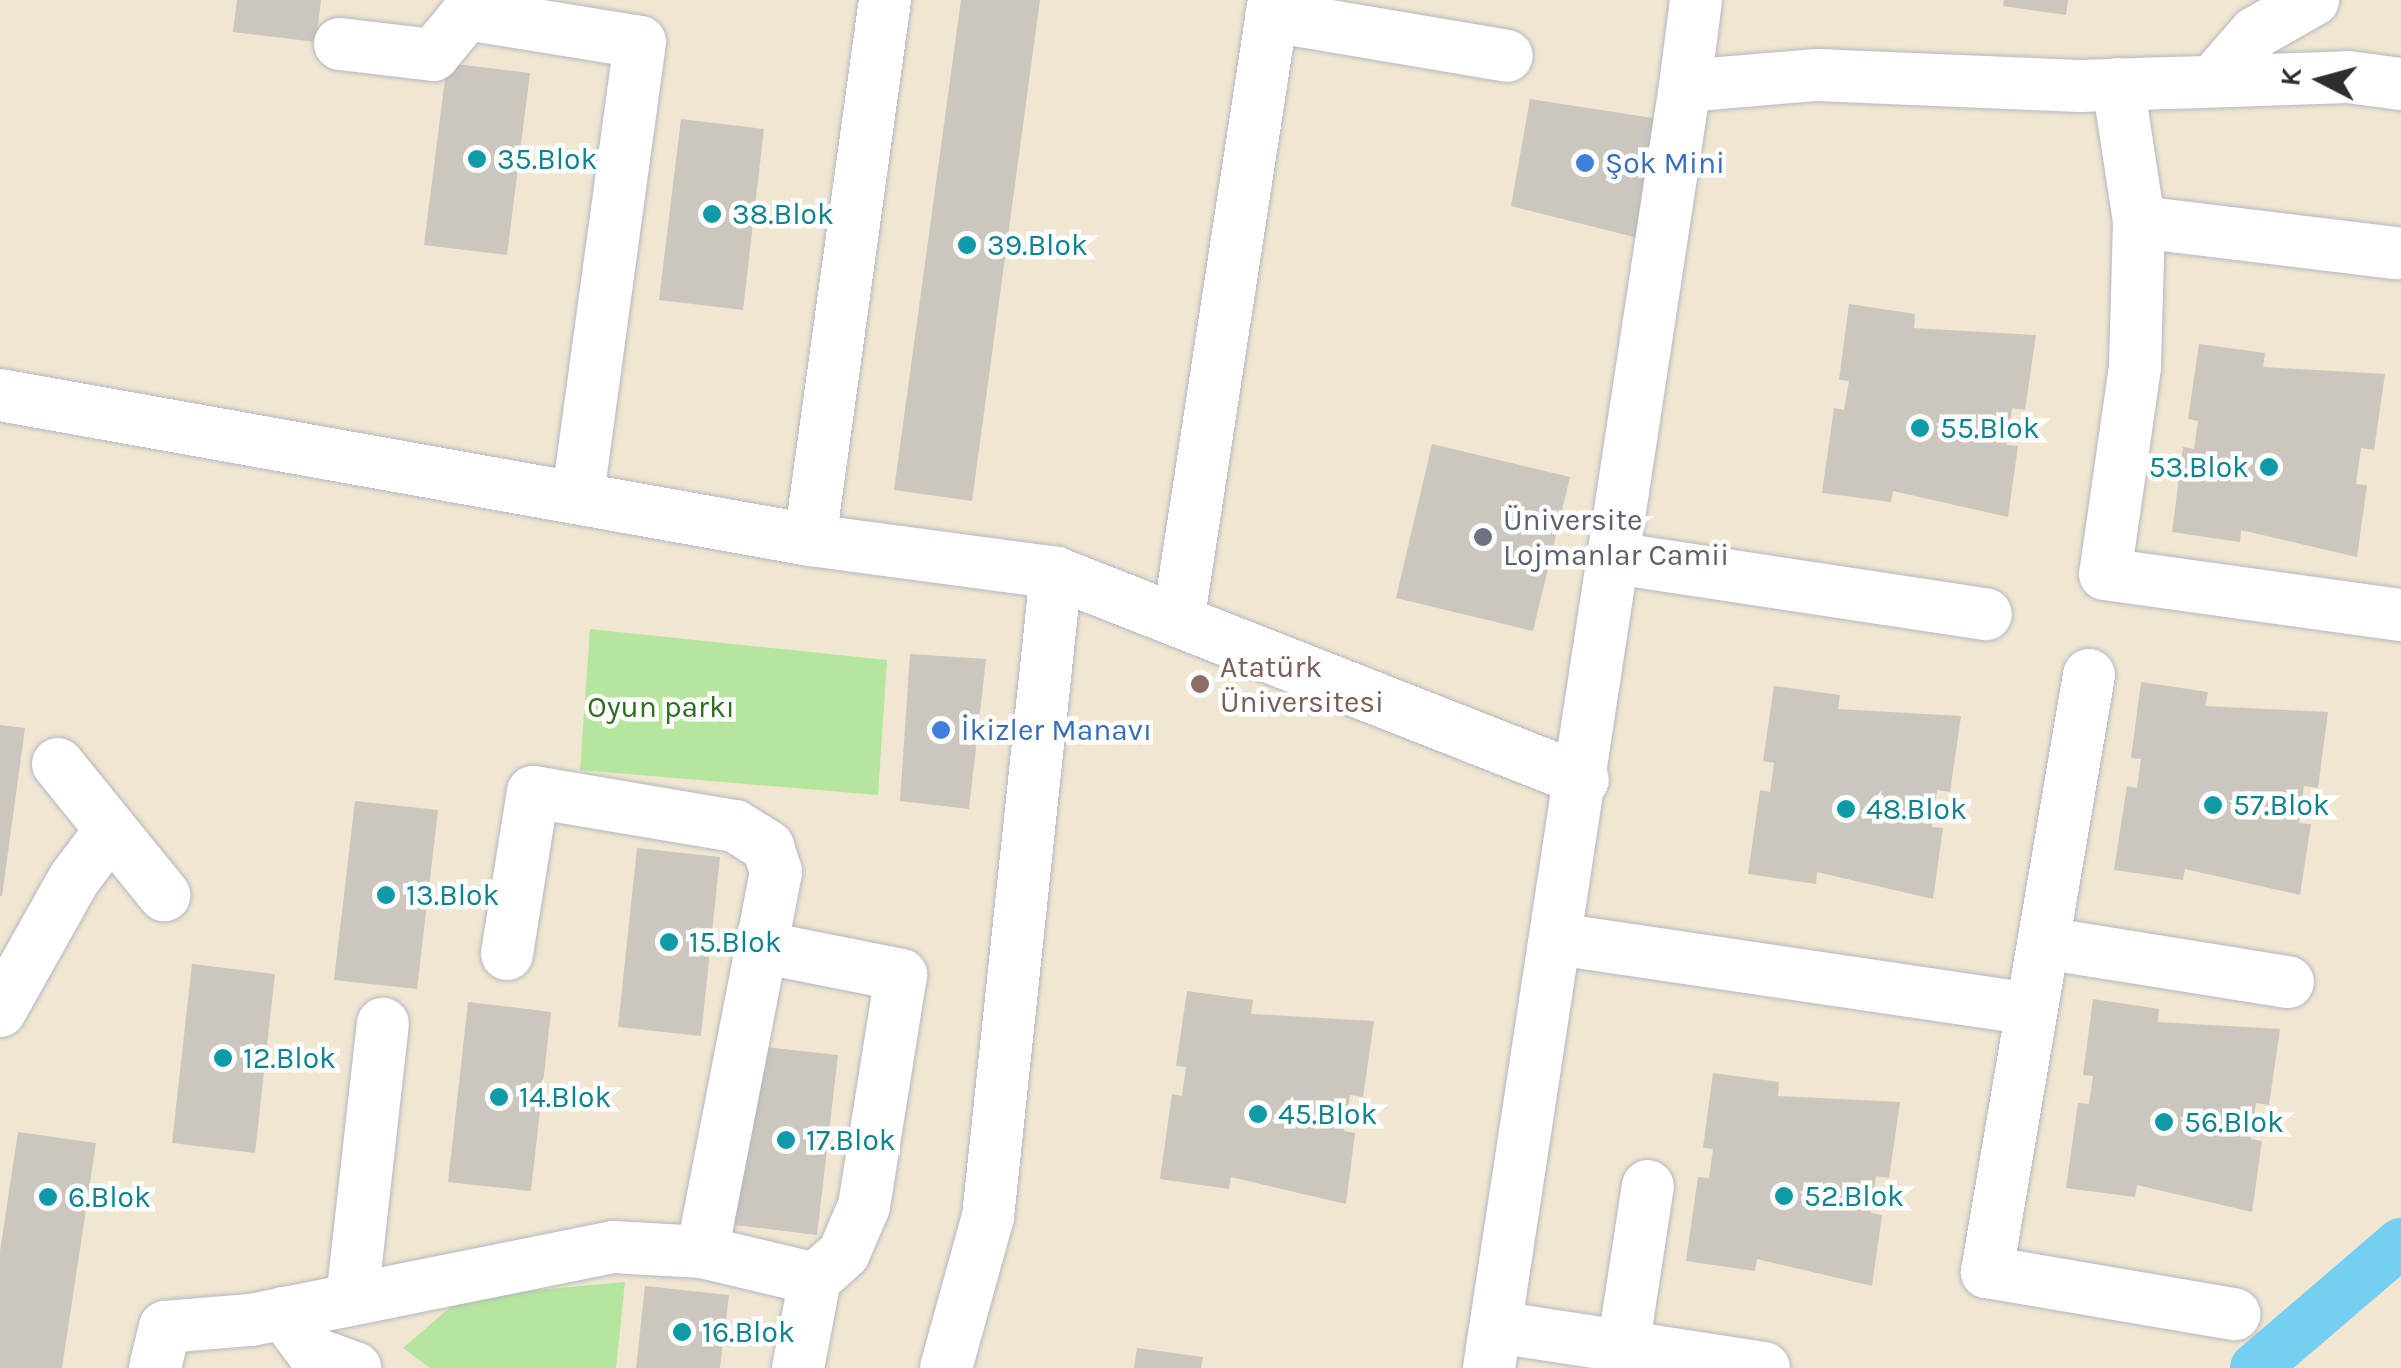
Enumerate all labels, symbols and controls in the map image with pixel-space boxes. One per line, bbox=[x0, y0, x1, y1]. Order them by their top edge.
north arrow bbox=[2271, 30, 2371, 130]
text: K bbox=[2273, 66, 2308, 88]
place label: 35.Blok bbox=[497, 141, 597, 177]
place label: Şok Mini bbox=[1605, 145, 1725, 181]
marker: 35.Blok bbox=[466, 148, 488, 170]
marker: Şok Mini bbox=[1574, 152, 1596, 174]
place label: 38.Blok bbox=[732, 196, 834, 232]
marker: 38.Blok bbox=[701, 203, 723, 225]
place label: 39.Blok bbox=[987, 227, 1088, 263]
marker: 39.Blok bbox=[956, 234, 978, 256]
place label: 55.Blok bbox=[1940, 410, 2040, 446]
marker: 55.Blok bbox=[1909, 417, 1931, 439]
place label: 53.Blok bbox=[2149, 449, 2249, 485]
marker: 53.Blok bbox=[2258, 456, 2280, 478]
place label: Üniversite Lojmanlar Camii bbox=[1503, 502, 1729, 572]
marker: Üniversite Lojmanlar Camii bbox=[1472, 526, 1494, 548]
place label: Atatürk Üniversitesi bbox=[1220, 649, 1384, 720]
marker: Atatürk Üniversitesi bbox=[1189, 673, 1211, 695]
park label: Oyun parkı bbox=[587, 689, 735, 725]
place label: İkizler Manavı bbox=[961, 712, 1152, 748]
marker: İkizler Manavı bbox=[930, 719, 952, 741]
place label: 57.Blok bbox=[2233, 787, 2330, 823]
place label: 48.Blok bbox=[1866, 791, 1967, 827]
marker: 57.Blok bbox=[2202, 794, 2224, 816]
marker: 48.Blok bbox=[1835, 798, 1857, 820]
place label: 13.Blok bbox=[406, 877, 499, 913]
marker: 13.Blok bbox=[375, 884, 397, 906]
place label: 15.Blok bbox=[689, 924, 782, 960]
marker: 15.Blok bbox=[658, 931, 680, 953]
place label: 12.Blok bbox=[243, 1040, 336, 1076]
marker: 12.Blok bbox=[212, 1047, 234, 1069]
place label: 14.Blok bbox=[519, 1079, 611, 1115]
marker: 14.Blok bbox=[488, 1086, 510, 1108]
place label: 45.Blok bbox=[1278, 1096, 1377, 1132]
marker: 45.Blok bbox=[1247, 1103, 1269, 1125]
place label: 56.Blok bbox=[2184, 1104, 2284, 1140]
marker: 56.Blok bbox=[2153, 1111, 2175, 1133]
place label: 17.Blok bbox=[806, 1122, 896, 1158]
marker: 17.Blok bbox=[775, 1129, 797, 1151]
place label: 52.Blok bbox=[1804, 1178, 1904, 1214]
place label: 6.Blok bbox=[68, 1179, 151, 1215]
marker: 52.Blok bbox=[1773, 1185, 1795, 1207]
marker: 6.Blok bbox=[37, 1186, 59, 1208]
place label: 16.Blok bbox=[702, 1314, 795, 1350]
marker: 16.Blok bbox=[671, 1321, 693, 1343]

